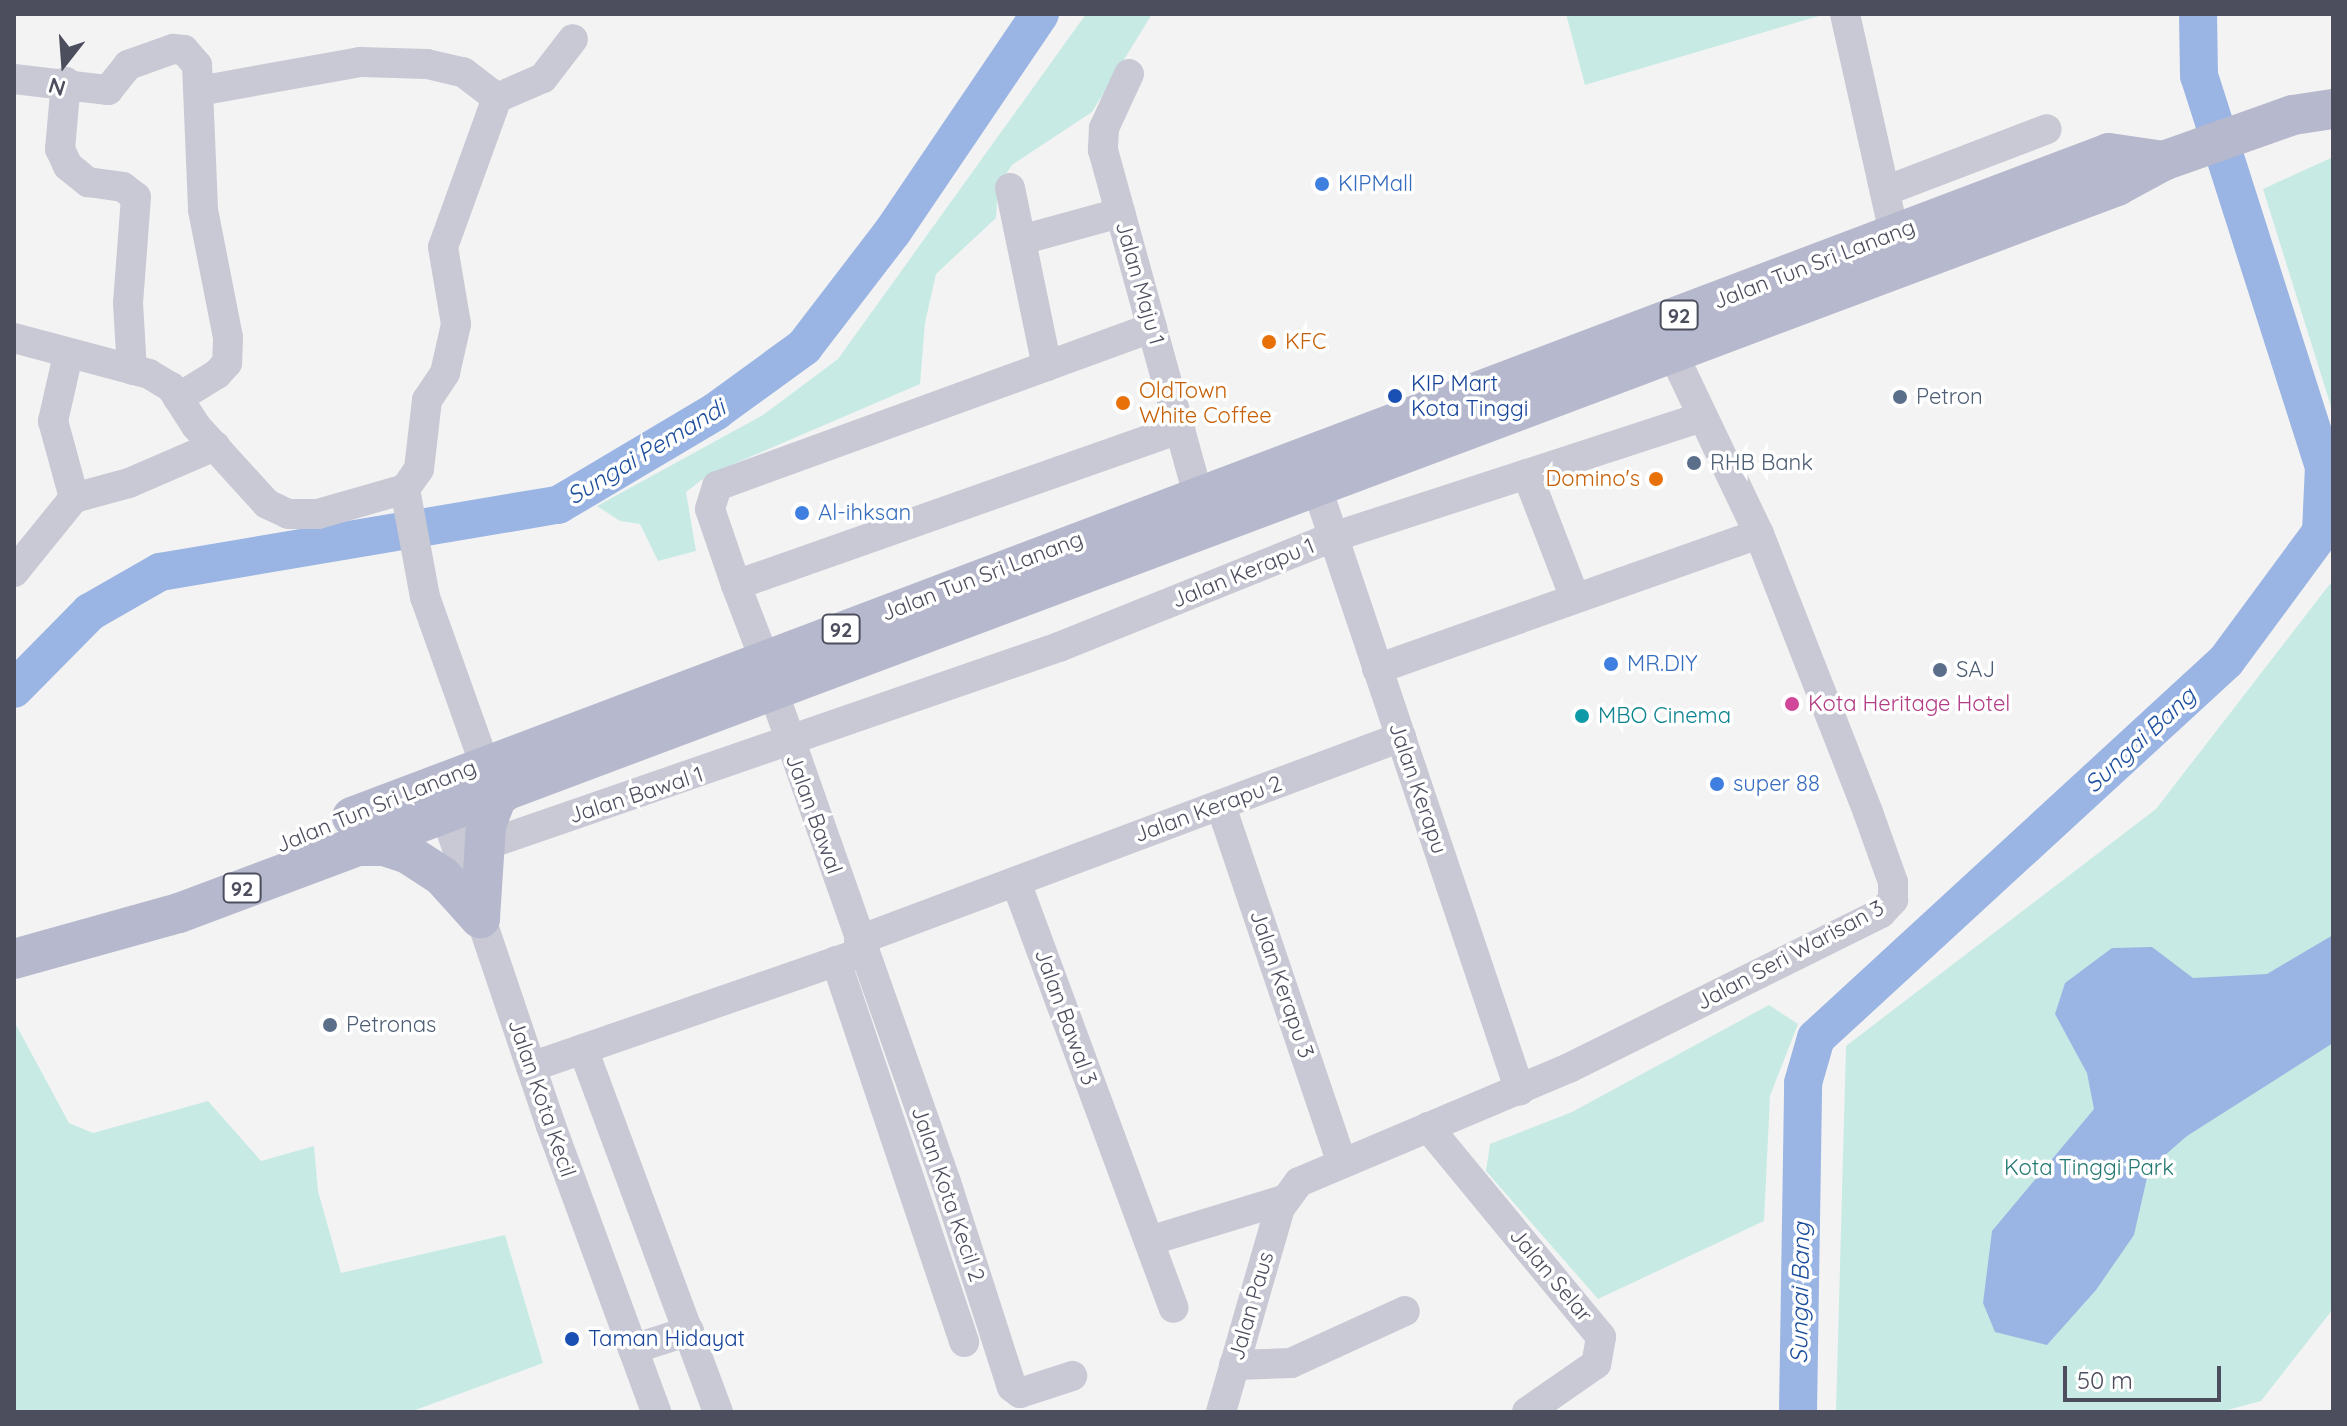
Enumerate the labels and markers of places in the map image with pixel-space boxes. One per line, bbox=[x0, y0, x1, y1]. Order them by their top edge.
place label: KIPMall bbox=[1338, 171, 1413, 197]
marker: KIPMall bbox=[1313, 175, 1331, 193]
place label: KFC bbox=[1285, 329, 1326, 355]
marker: KFC bbox=[1260, 333, 1278, 351]
place label: KIP Mart Kota Tinggi bbox=[1411, 370, 1528, 422]
place label: OldTown White Coffee bbox=[1139, 377, 1272, 428]
place label: Petron bbox=[1916, 384, 1983, 410]
marker: KIP Mart Kota Tinggi bbox=[1386, 387, 1404, 405]
marker: Petron bbox=[1891, 388, 1909, 406]
marker: OldTown White Coffee bbox=[1114, 394, 1132, 412]
place label: RHB Bank bbox=[1710, 450, 1813, 476]
marker: RHB Bank bbox=[1685, 454, 1703, 472]
place label: Domino's bbox=[1545, 466, 1640, 492]
marker: Domino's bbox=[1647, 470, 1665, 488]
place label: Al-ihksan bbox=[818, 500, 911, 526]
marker: Al-ihksan bbox=[793, 504, 811, 522]
place label: MR.DIY bbox=[1627, 651, 1698, 677]
marker: MR.DIY bbox=[1602, 655, 1620, 673]
place label: SAJ bbox=[1956, 657, 1995, 683]
marker: SAJ bbox=[1931, 661, 1949, 679]
place label: Kota Heritage Hotel bbox=[1808, 691, 2010, 717]
marker: Kota Heritage Hotel bbox=[1783, 695, 1801, 713]
place label: MBO Cinema bbox=[1598, 703, 1731, 729]
marker: MBO Cinema bbox=[1573, 707, 1591, 725]
place label: super 88 bbox=[1733, 771, 1820, 797]
marker: super 88 bbox=[1708, 775, 1726, 793]
place label: Petronas bbox=[346, 1012, 436, 1038]
marker: Petronas bbox=[321, 1016, 339, 1034]
place label: Taman Hidayat bbox=[588, 1326, 745, 1352]
marker: Taman Hidayat bbox=[563, 1330, 581, 1348]

